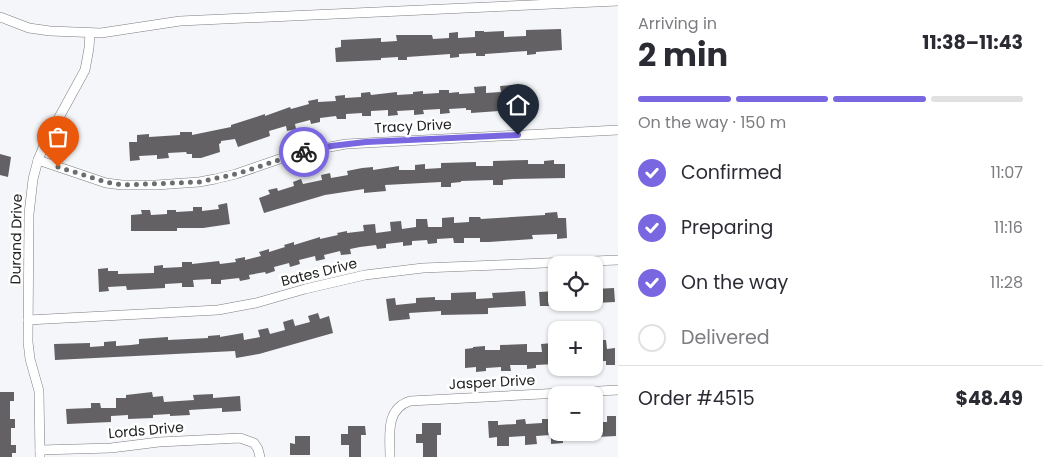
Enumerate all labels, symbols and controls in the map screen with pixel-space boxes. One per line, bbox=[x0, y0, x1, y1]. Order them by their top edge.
text: Arriving in bbox=[638, 12, 717, 35]
text: 11:38–11:43 bbox=[922, 29, 1023, 56]
text: 2 min bbox=[638, 32, 728, 77]
pin bbox=[497, 84, 539, 135]
icon: home bbox=[504, 91, 532, 119]
text: On the way · 150 m bbox=[638, 111, 786, 134]
street label: Tracy Drive bbox=[374, 114, 453, 138]
pin bbox=[37, 116, 79, 167]
icon: bag bbox=[44, 123, 72, 151]
courier bbox=[279, 127, 329, 177]
icon: bike bbox=[290, 138, 318, 166]
icon: check bbox=[638, 159, 666, 187]
text: Confirmed bbox=[681, 159, 782, 186]
text: 11:07 bbox=[991, 161, 1023, 184]
street label: Durand Drive bbox=[5, 193, 27, 285]
icon: check bbox=[638, 214, 666, 242]
text: Preparing bbox=[681, 214, 773, 241]
text: 11:16 bbox=[994, 216, 1023, 239]
street label: Bates Drive bbox=[279, 253, 360, 291]
map controls bbox=[548, 256, 603, 441]
button: locate bbox=[548, 256, 603, 311]
icon: check bbox=[638, 269, 666, 297]
text: On the way bbox=[681, 269, 788, 296]
text: 11:28 bbox=[990, 271, 1023, 294]
button: + bbox=[548, 321, 603, 376]
text: Delivered bbox=[681, 324, 770, 351]
street label: Jasper Drive bbox=[448, 370, 536, 394]
text: Order #4515 bbox=[638, 385, 755, 412]
text: $48.49 bbox=[955, 385, 1023, 412]
button: − bbox=[548, 386, 603, 441]
street label: Lords Drive bbox=[107, 417, 185, 443]

